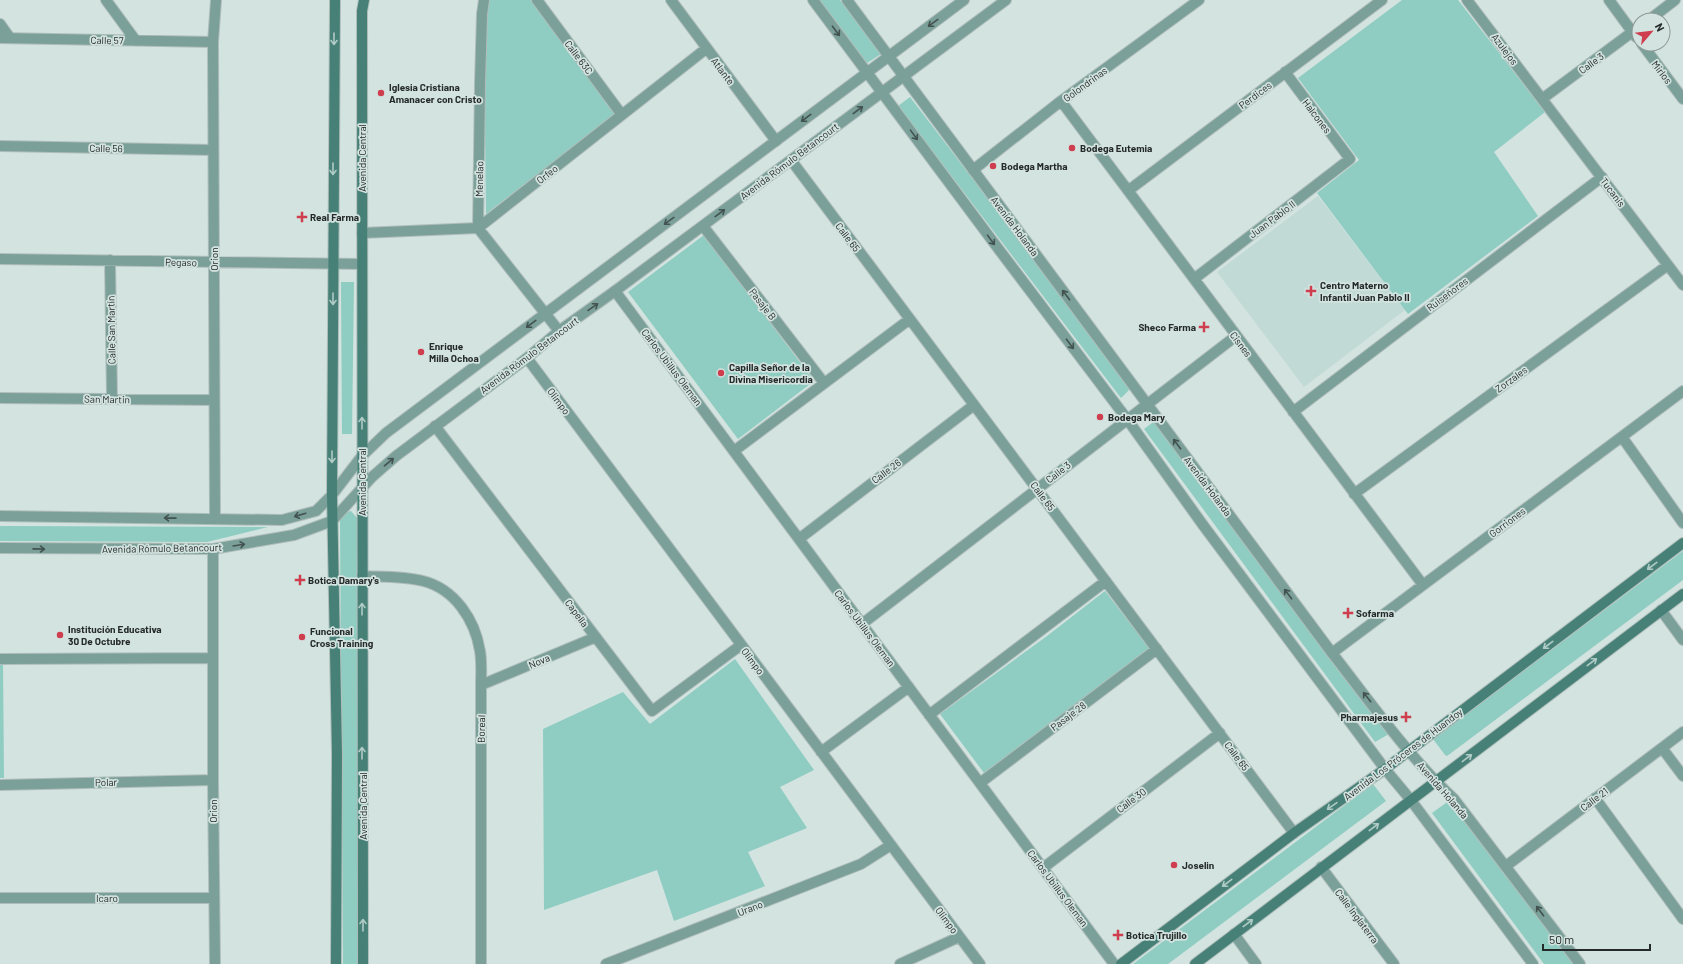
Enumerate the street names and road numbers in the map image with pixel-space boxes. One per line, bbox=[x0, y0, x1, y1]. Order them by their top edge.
street label: Azulejos bbox=[1489, 31, 1521, 67]
street label: Calle 57 bbox=[90, 34, 124, 46]
street label: Calle 63C bbox=[562, 38, 596, 76]
street label: Calle 3 bbox=[1576, 50, 1606, 76]
street label: Atlante bbox=[709, 55, 737, 87]
street label: Mirlos bbox=[1649, 58, 1675, 86]
street label: Golondrinas bbox=[1061, 64, 1110, 104]
street label: Perdices bbox=[1236, 79, 1274, 111]
street label: Halcones bbox=[1300, 96, 1334, 136]
street label: Avenida Rómulo Betancourt bbox=[737, 120, 841, 202]
street label: Avenida Central bbox=[356, 124, 368, 192]
street label: Calle 56 bbox=[89, 142, 123, 154]
street label: Menelao bbox=[473, 161, 485, 197]
street label: Orfeo bbox=[534, 162, 560, 186]
street label: Tucanis bbox=[1598, 175, 1628, 209]
street label: Avenida Holanda bbox=[989, 194, 1041, 258]
street label: Juan Pablo II bbox=[1246, 198, 1298, 240]
street label: Calle 65 bbox=[833, 220, 863, 254]
street label: Orion bbox=[208, 247, 220, 271]
street label: Pegaso bbox=[165, 256, 197, 268]
street label: Ruiseñores bbox=[1424, 274, 1470, 313]
street label: Pasaje B bbox=[747, 286, 779, 322]
street label: Calle San Martín bbox=[104, 296, 118, 364]
street label: Avenida Rómulo Betancourt bbox=[477, 314, 581, 396]
street label: Carlos Ubillus Oleman bbox=[639, 326, 705, 408]
street label: Cisnes bbox=[1228, 329, 1255, 359]
street label: Zorzales bbox=[1493, 363, 1529, 395]
street label: Olimpo bbox=[545, 385, 573, 417]
street label: San Martin bbox=[84, 393, 130, 405]
street label: Avenida Central bbox=[356, 448, 368, 516]
street label: Avenida Holanda bbox=[1182, 454, 1234, 518]
street label: Calle 26 bbox=[869, 456, 903, 486]
street label: Calle 3 bbox=[1043, 459, 1073, 485]
street label: Calle 65 bbox=[1028, 479, 1058, 513]
street label: Gorriones bbox=[1487, 504, 1528, 540]
street label: Avenida Rómulo Betancourt bbox=[102, 541, 222, 555]
street label: Carlos Ubillus Oleman bbox=[832, 587, 898, 669]
street label: Capella bbox=[563, 597, 591, 629]
street label: Olimpo bbox=[739, 645, 767, 677]
street label: Nova bbox=[527, 651, 551, 671]
street label: Pasaje 28 bbox=[1048, 699, 1088, 733]
street label: Avenida Los Próceres de Huandoy bbox=[1341, 705, 1465, 803]
street label: Boreal bbox=[475, 715, 487, 743]
street label: Calle 65 bbox=[1222, 739, 1252, 773]
street label: Avenida Holanda bbox=[1415, 759, 1471, 821]
street label: Avenida Central bbox=[357, 772, 369, 840]
street label: Polar bbox=[95, 776, 118, 788]
street label: Calle 30 bbox=[1114, 785, 1148, 815]
street label: Calle 21 bbox=[1578, 785, 1610, 813]
street label: Orion bbox=[207, 799, 219, 823]
street label: Carlos Ubillus Oleman bbox=[1025, 847, 1091, 929]
street label: Calle Inglaterra bbox=[1333, 886, 1381, 946]
street label: Icaro bbox=[96, 892, 118, 904]
street label: Urano bbox=[736, 898, 764, 918]
street label: Olimpo bbox=[933, 904, 961, 936]

